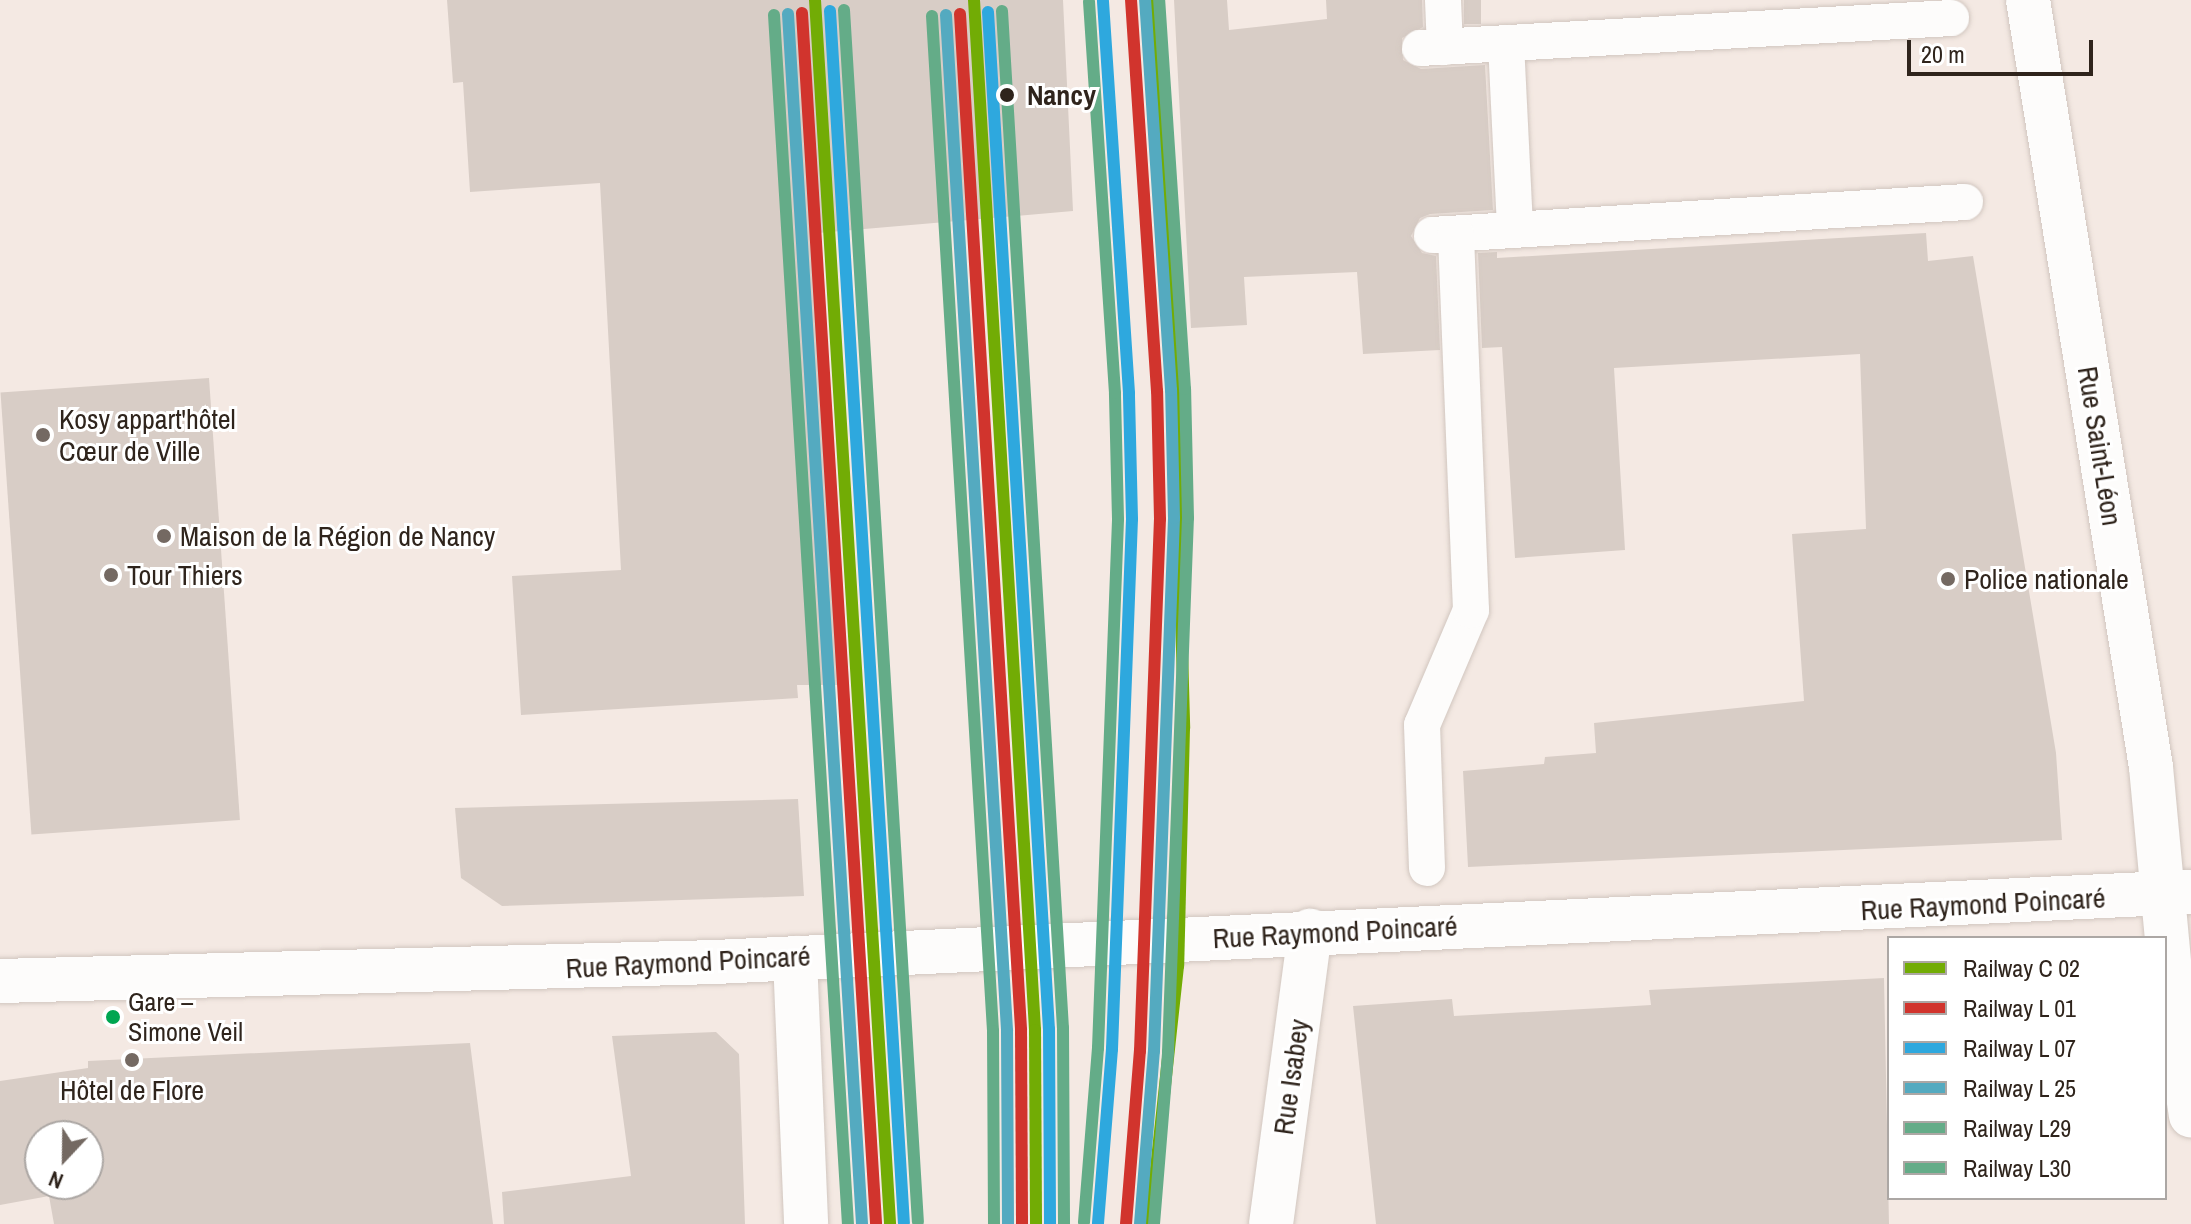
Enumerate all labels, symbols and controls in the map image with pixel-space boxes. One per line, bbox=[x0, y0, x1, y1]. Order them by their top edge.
scale bar bbox=[1911, 24, 2097, 74]
text: 20 m bbox=[1921, 38, 1965, 70]
place label: Nancy bbox=[1027, 78, 1096, 112]
marker: Nancy bbox=[994, 82, 1020, 108]
street label: Rue Saint-Léon bbox=[2071, 364, 2129, 528]
place label: Kosy appart'hôtel Cœur de Ville bbox=[59, 402, 236, 468]
marker: Kosy appart'hôtel Cœur de Ville bbox=[34, 426, 52, 444]
place label: Maison de la Région de Nancy bbox=[180, 519, 495, 553]
marker: Maison de la Région de Nancy bbox=[155, 527, 173, 545]
place label: Tour Thiers bbox=[127, 558, 243, 592]
place label: Police nationale bbox=[1964, 562, 2129, 596]
marker: Tour Thiers bbox=[102, 566, 120, 584]
marker: Police nationale bbox=[1939, 570, 1957, 588]
street label: Rue Raymond Poincaré bbox=[1860, 881, 2106, 927]
street label: Rue Raymond Poincaré bbox=[1212, 909, 1458, 955]
legend bbox=[1887, 936, 2167, 1200]
street label: Rue Raymond Poincaré bbox=[565, 939, 811, 985]
text: Railway C 02 bbox=[1963, 952, 2080, 984]
place label: Gare – Simone Veil bbox=[128, 986, 243, 1048]
text: Railway L 01 bbox=[1963, 992, 2076, 1024]
marker: Gare – Simone Veil bbox=[105, 1009, 121, 1025]
street label: Rue Isabey bbox=[1266, 1017, 1316, 1137]
text: Railway L 07 bbox=[1963, 1032, 2076, 1064]
marker: Hôtel de Flore bbox=[123, 1051, 141, 1069]
text: Railway L 25 bbox=[1963, 1072, 2076, 1104]
place label: Hôtel de Flore bbox=[60, 1073, 204, 1107]
text: Railway L29 bbox=[1963, 1112, 2071, 1144]
north arrow bbox=[24, 1120, 104, 1200]
text: Railway L30 bbox=[1963, 1152, 2071, 1184]
text: N bbox=[44, 1164, 67, 1197]

